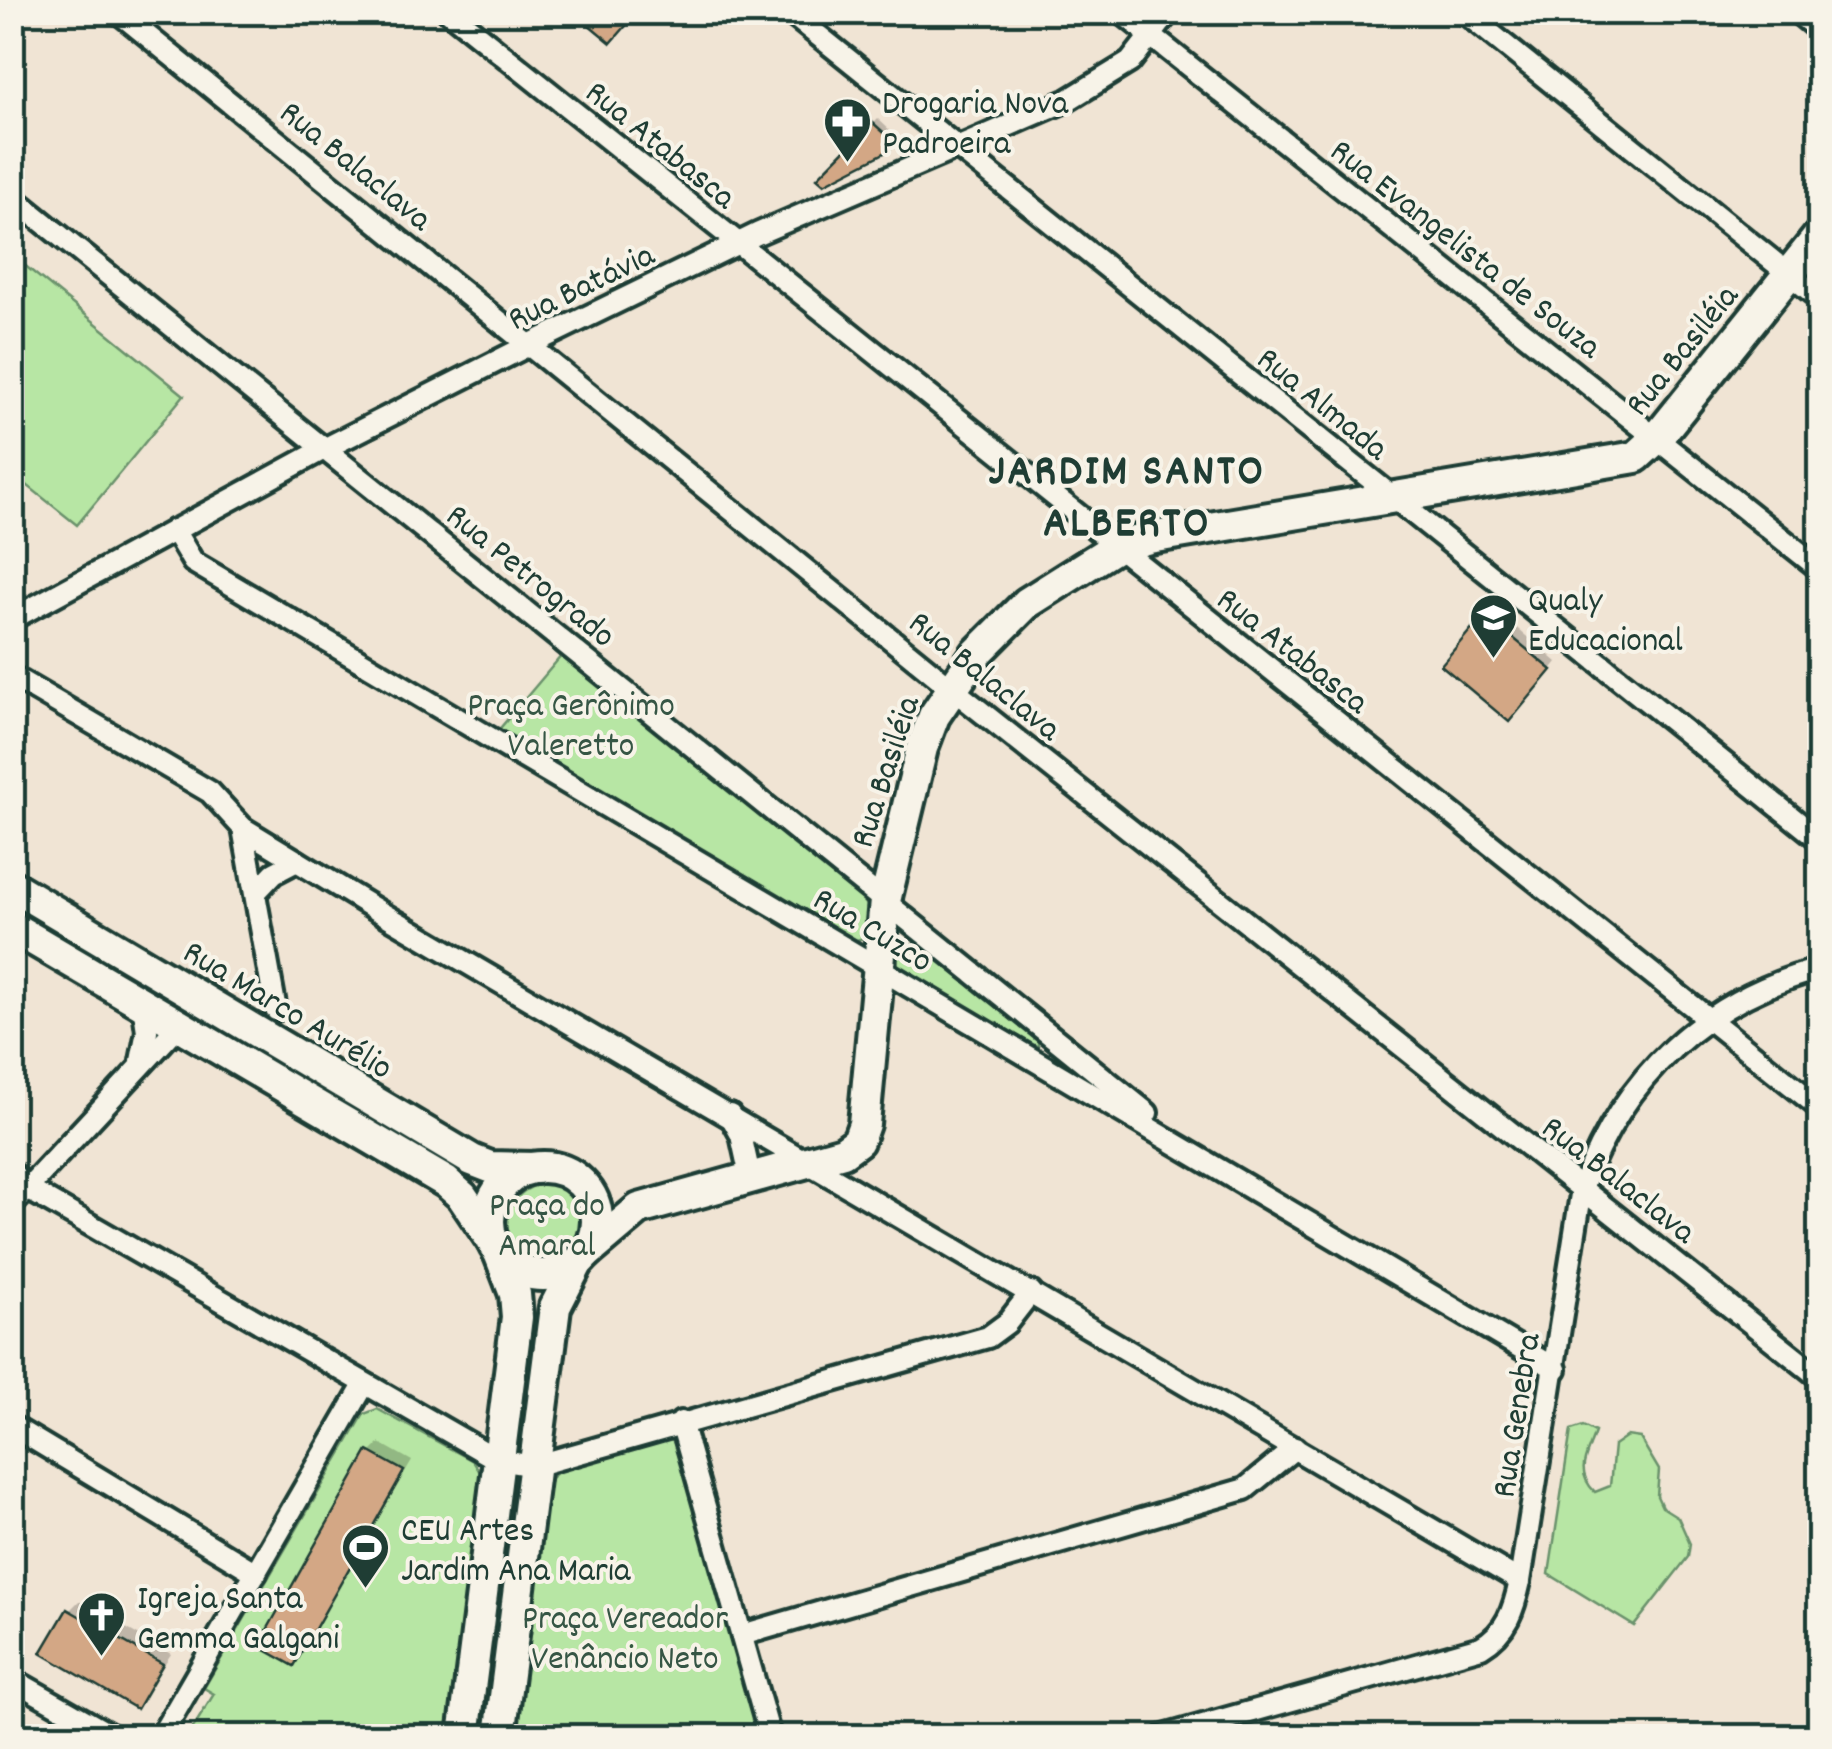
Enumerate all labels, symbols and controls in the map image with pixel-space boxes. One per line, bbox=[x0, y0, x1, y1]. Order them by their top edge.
street label: Rua Atabasca bbox=[572, 70, 746, 224]
place label: Drogaria Nova Padroeira bbox=[882, 81, 1069, 171]
street label: Rua Balaclava bbox=[267, 91, 442, 246]
pharmacy icon: Drogaria Nova Padroeira bbox=[821, 95, 873, 163]
street label: Rua Evangelista de Souza bbox=[1317, 129, 1611, 373]
street label: Rua Batávia bbox=[501, 232, 664, 346]
street label: Rua Basiléia bbox=[1615, 275, 1753, 429]
street label: Rua Almada bbox=[1244, 337, 1398, 475]
district label: JARDIM SANTO ALBERTO bbox=[988, 442, 1266, 558]
street label: Rua Petrogrado bbox=[433, 494, 625, 662]
street label: Rua Atabasca bbox=[1204, 577, 1378, 729]
place label: Qualy Educacional bbox=[1528, 578, 1683, 668]
school or university icon: Qualy Educacional bbox=[1467, 592, 1519, 660]
street label: Rua Balaclava bbox=[896, 601, 1071, 756]
park label: Praça Gerônimo Valeretto bbox=[467, 683, 675, 773]
street label: Rua Basiléia bbox=[840, 690, 936, 855]
street label: Rua Cuzco bbox=[802, 877, 941, 988]
street label: Rua Marco Aurélio bbox=[172, 930, 401, 1095]
street label: Rua Balaclava bbox=[1529, 1106, 1705, 1259]
park label: Praça do Amaral bbox=[489, 1183, 605, 1273]
street label: Rua Genebra bbox=[1481, 1329, 1557, 1502]
place label: CEU Artes Jardim Ana Maria bbox=[401, 1508, 631, 1598]
sports icon: CEU Artes Jardim Ana Maria bbox=[340, 1522, 392, 1590]
place label: Igreja Santa Gemma Galgani bbox=[137, 1576, 339, 1666]
church icon: Igreja Santa Gemma Galgani bbox=[76, 1590, 128, 1658]
park label: Praça Vereador Venâncio Neto bbox=[522, 1596, 728, 1686]

